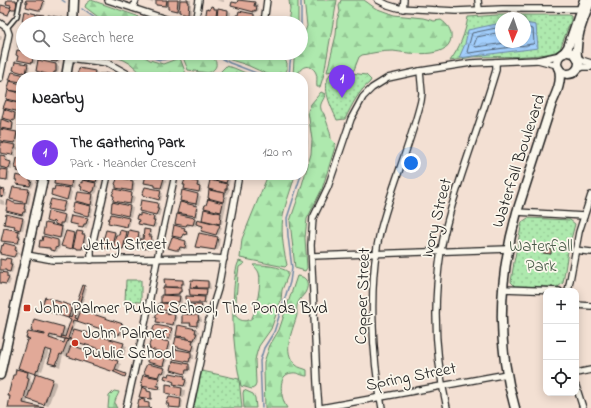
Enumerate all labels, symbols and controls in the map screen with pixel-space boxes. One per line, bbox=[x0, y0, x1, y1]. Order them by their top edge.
north arrow bbox=[495, 12, 531, 48]
search box bbox=[16, 16, 308, 60]
icon: search bbox=[30, 27, 52, 49]
text: Search here bbox=[62, 27, 134, 49]
pin: 1 bbox=[329, 65, 355, 98]
text: Nearby bbox=[32, 86, 84, 111]
street label: Waterfall Boulevard bbox=[486, 91, 552, 231]
text: The Gathering Park bbox=[70, 132, 185, 154]
text: 1 bbox=[43, 143, 47, 162]
text: 120 m bbox=[262, 143, 292, 162]
your location bbox=[401, 153, 421, 173]
text: Park · Meander Crescent bbox=[70, 154, 196, 173]
street label: Ivory Street bbox=[415, 175, 460, 261]
street label: Jetty Street bbox=[83, 232, 167, 259]
park label: Waterfall Park bbox=[509, 234, 573, 279]
street label: Copper Street bbox=[349, 247, 377, 345]
map controls bbox=[543, 288, 579, 396]
button: + bbox=[543, 288, 579, 324]
place label: John Palmer Public School, The Ponds Bvd bbox=[35, 296, 328, 321]
marker: John Palmer Public School, The Ponds Bvd bbox=[22, 303, 32, 313]
place label: John Palmer Public School bbox=[83, 321, 174, 366]
button: − bbox=[543, 324, 579, 360]
marker: John Palmer Public School bbox=[70, 338, 80, 348]
street label: Spring Street bbox=[364, 356, 459, 400]
button: locate bbox=[543, 360, 579, 396]

